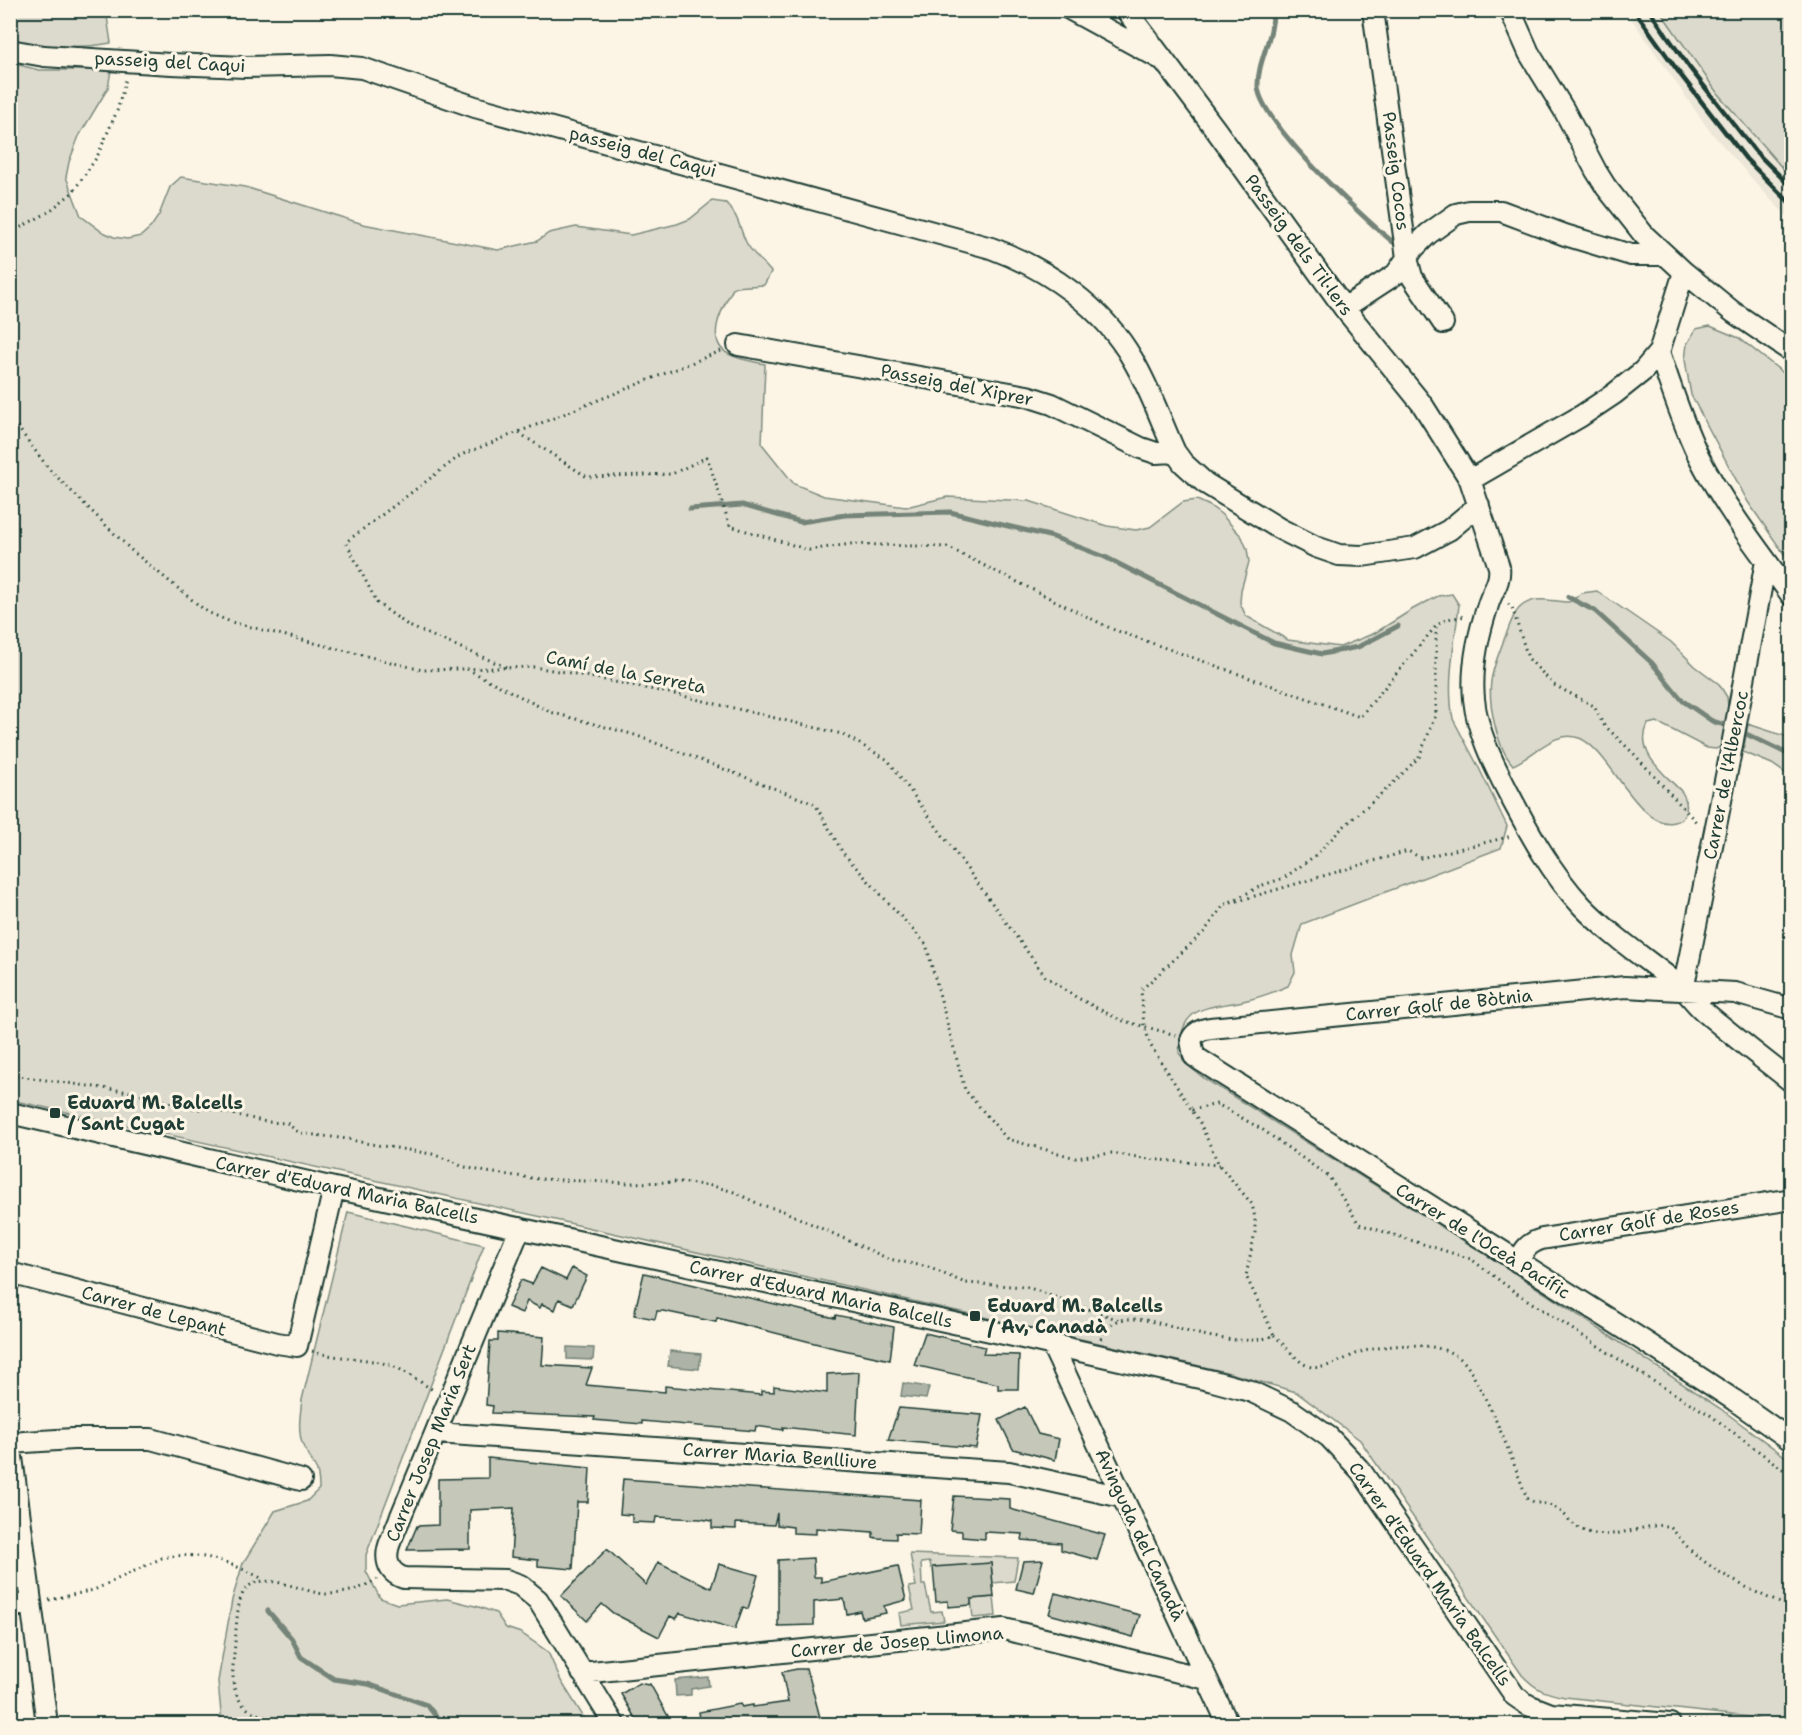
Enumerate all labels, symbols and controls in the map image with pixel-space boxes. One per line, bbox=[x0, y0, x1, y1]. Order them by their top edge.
street label: passeig del Caqui bbox=[94, 46, 246, 78]
street label: Passeig Cocos bbox=[1377, 110, 1415, 232]
street label: passeig del Caqui bbox=[567, 121, 719, 183]
street label: Passeig dels Til·lers bbox=[1239, 169, 1359, 321]
street label: Passeig del Xiprer bbox=[879, 358, 1035, 412]
street label: Camí de la Serreta bbox=[544, 645, 708, 699]
street label: Carrer de l'Albercoc bbox=[1698, 688, 1754, 862]
street label: Carrer Golf de Bòtnia bbox=[1344, 983, 1534, 1027]
place label: Eduard M. Balcells / Sant Cugat bbox=[67, 1091, 243, 1136]
marker: Eduard M. Balcells / Sant Cugat bbox=[48, 1106, 62, 1120]
street label: Carrer d'Eduard Maria Balcells bbox=[213, 1150, 481, 1230]
street label: Carrer de l'Oceà Pacífic bbox=[1391, 1177, 1575, 1305]
street label: Carrer Golf de Roses bbox=[1557, 1195, 1741, 1247]
street label: Carrer d'Eduard Maria Balcells bbox=[687, 1254, 955, 1334]
street label: Carrer de Lepant bbox=[79, 1280, 229, 1342]
place label: Eduard M. Balcells / Av, Canadà bbox=[987, 1294, 1163, 1339]
marker: Eduard M. Balcells / Av, Canadà bbox=[968, 1309, 982, 1323]
street label: Carrer Josep Maria Sert bbox=[380, 1340, 482, 1546]
street label: Carrer Maria Benlliure bbox=[682, 1437, 878, 1475]
street label: Avinguda del Canadà bbox=[1090, 1445, 1190, 1625]
street label: Carrer d'Eduard Maria Balcells bbox=[1343, 1457, 1517, 1691]
street label: Carrer de Josep Llimona bbox=[790, 1621, 1004, 1663]

